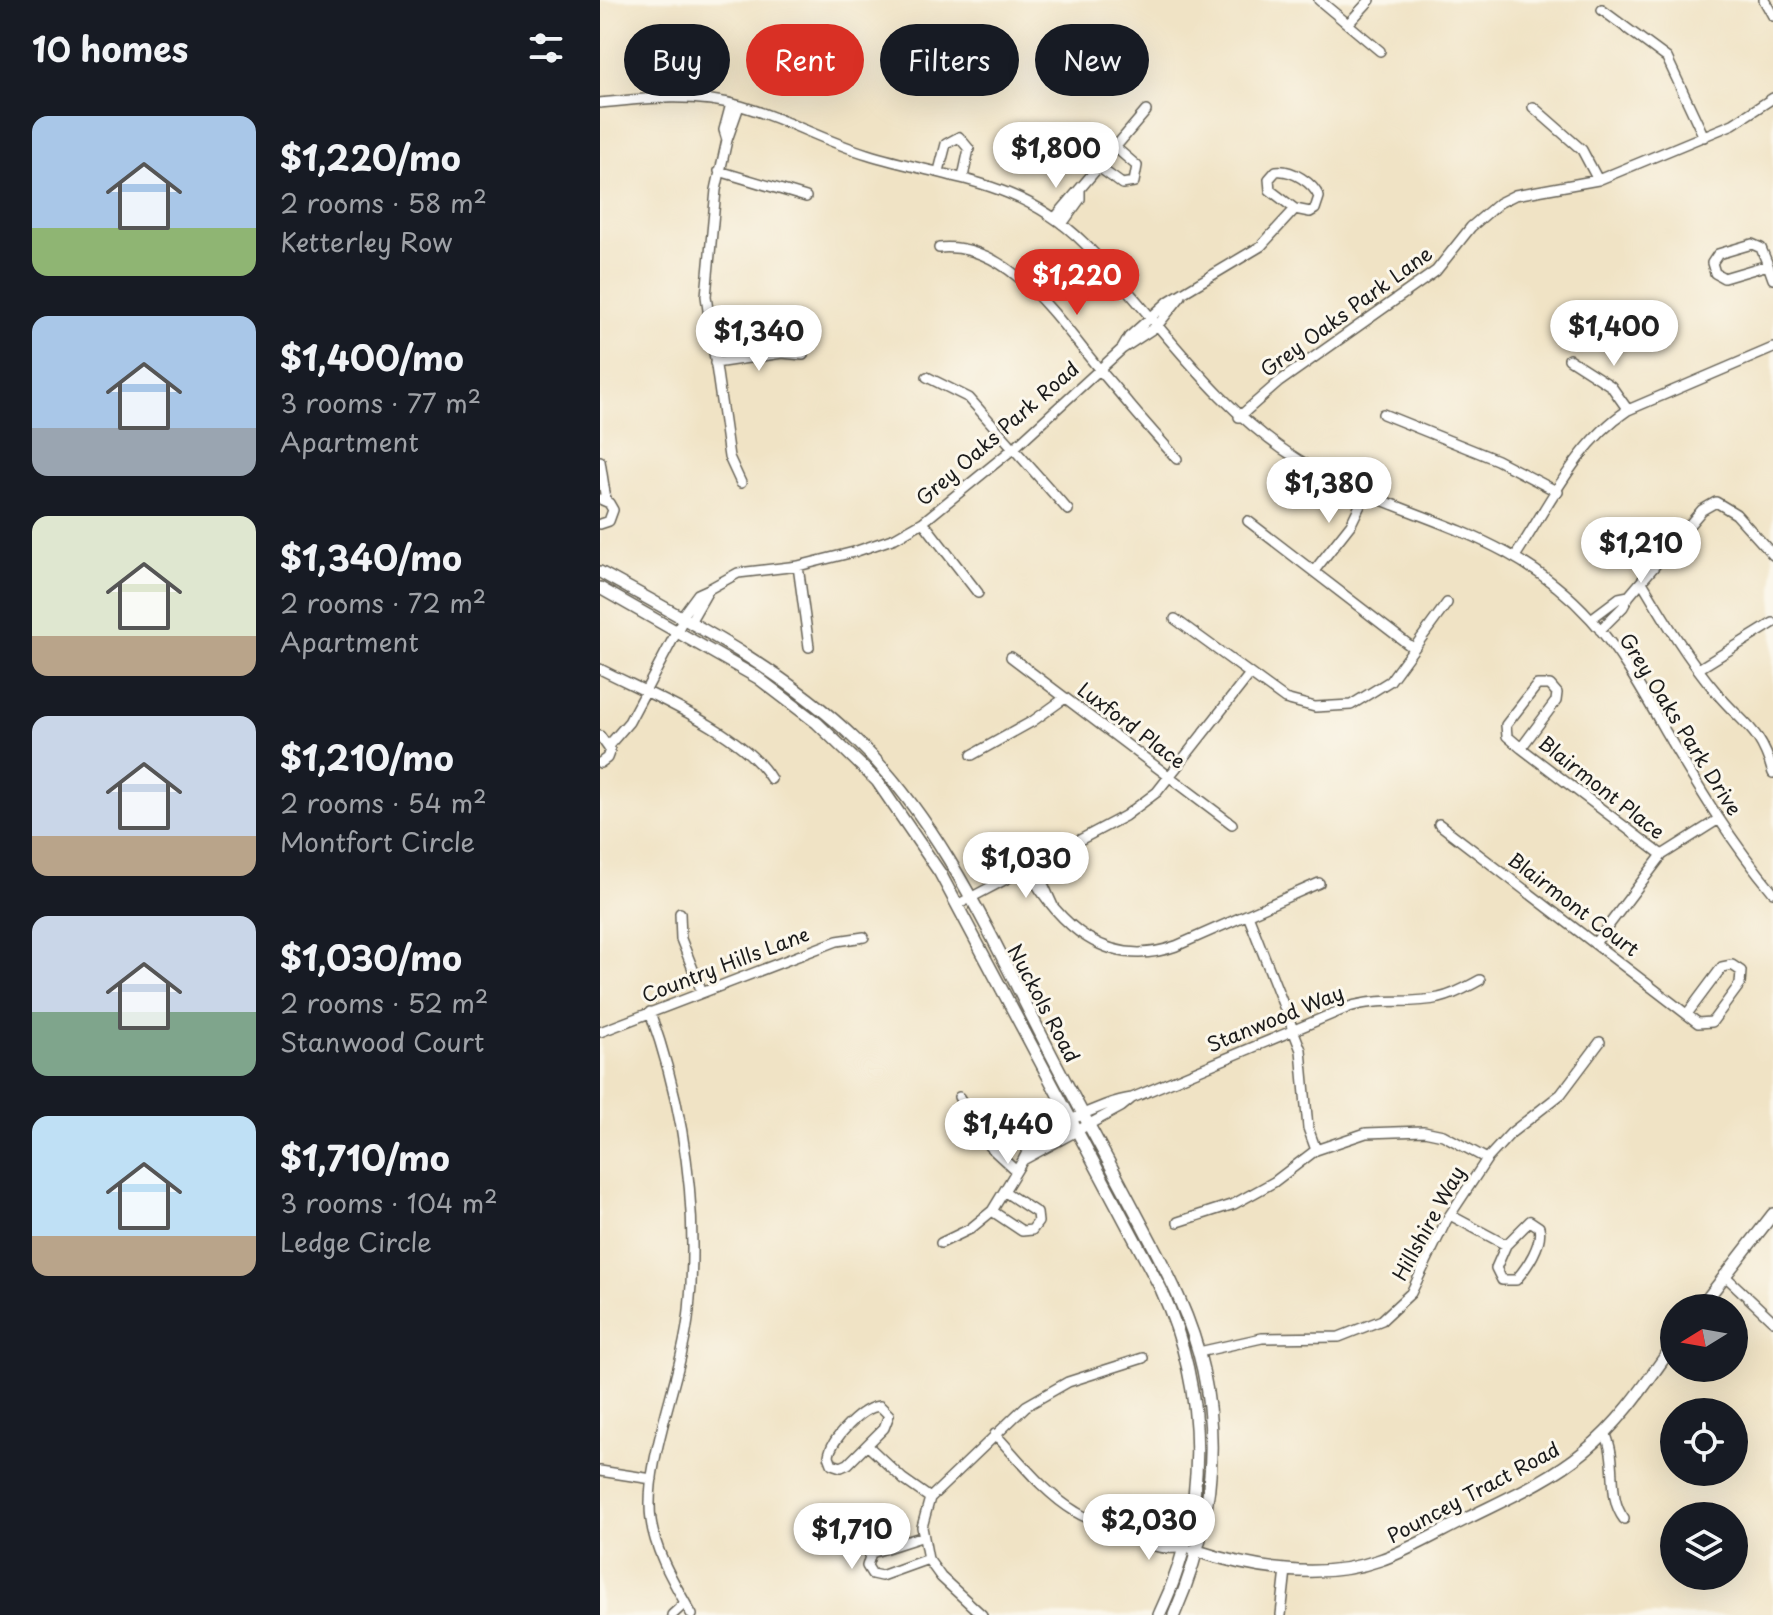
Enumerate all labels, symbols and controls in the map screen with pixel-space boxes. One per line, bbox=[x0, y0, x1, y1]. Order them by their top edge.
text: 10 homes bbox=[32, 22, 188, 74]
chip: Buy bbox=[624, 24, 730, 96]
chip: Rent bbox=[746, 24, 864, 96]
chip: Filters bbox=[880, 24, 1019, 96]
chip: New bbox=[1035, 24, 1149, 96]
icon: filters bbox=[524, 26, 568, 70]
pin: $1,800 bbox=[991, 122, 1121, 190]
text: $1,800 bbox=[1011, 128, 1101, 167]
text: $1,220/mo bbox=[280, 131, 461, 183]
icon: home bbox=[96, 148, 192, 244]
text: 2 rooms · 58 m² bbox=[280, 183, 487, 222]
text: Ketterley Row bbox=[280, 222, 452, 261]
street label: Grey Oaks Park Lane bbox=[1254, 238, 1438, 384]
pin: $1,220 bbox=[1012, 249, 1142, 317]
text: $1,220 bbox=[1032, 255, 1122, 294]
pin: $1,400 bbox=[1549, 300, 1679, 368]
pin: $1,340 bbox=[694, 305, 824, 373]
text: $1,400 bbox=[1568, 306, 1660, 345]
text: $1,340 bbox=[714, 311, 804, 350]
text: $1,400/mo bbox=[280, 331, 464, 383]
icon: home bbox=[96, 348, 192, 444]
street label: Grey Oaks Park Road bbox=[909, 354, 1085, 512]
text: 3 rooms · 77 m² bbox=[280, 383, 481, 422]
text: Apartment bbox=[280, 422, 419, 461]
pin: $1,380 bbox=[1264, 457, 1394, 525]
text: $1,380 bbox=[1285, 463, 1373, 502]
pin: $1,210 bbox=[1576, 517, 1706, 585]
text: $1,210 bbox=[1599, 523, 1683, 562]
text: $1,340/mo bbox=[280, 531, 462, 583]
icon: home bbox=[96, 548, 192, 644]
text: 2 rooms · 72 m² bbox=[280, 583, 486, 622]
text: Apartment bbox=[280, 622, 419, 661]
street label: Grey Oaks Park Drive bbox=[1612, 627, 1750, 821]
street label: Luxford Place bbox=[1072, 674, 1193, 776]
street label: Blairmont Place bbox=[1532, 728, 1672, 846]
text: $1,210/mo bbox=[280, 731, 454, 783]
icon: home bbox=[96, 748, 192, 844]
text: 2 rooms · 54 m² bbox=[280, 783, 487, 822]
text: Montfort Circle bbox=[280, 822, 475, 861]
pin: $1,030 bbox=[961, 832, 1091, 900]
text: $1,030 bbox=[981, 838, 1071, 877]
street label: Blairmont Court bbox=[1502, 845, 1646, 963]
street label: Country Hills Lane bbox=[637, 918, 813, 1010]
text: $1,030/mo bbox=[280, 931, 462, 983]
street label: Nuckols Road bbox=[1000, 938, 1088, 1068]
icon: home bbox=[96, 948, 192, 1044]
street label: Stanwood Way bbox=[1202, 977, 1348, 1059]
text: 2 rooms · 52 m² bbox=[280, 983, 488, 1022]
text: Stanwood Court bbox=[280, 1022, 484, 1061]
pin: $1,440 bbox=[943, 1098, 1073, 1166]
text: $1,440 bbox=[963, 1104, 1053, 1143]
text: $1,710/mo bbox=[280, 1131, 450, 1183]
icon: home bbox=[96, 1148, 192, 1244]
street label: Hillshire Way bbox=[1384, 1160, 1472, 1286]
text: 3 rooms · 104 m² bbox=[280, 1183, 498, 1222]
text: Ledge Circle bbox=[280, 1222, 432, 1261]
north arrow bbox=[1660, 1294, 1748, 1382]
map controls bbox=[1660, 1294, 1748, 1590]
button: locate bbox=[1660, 1398, 1748, 1486]
street label: Pouncey Tract Road bbox=[1381, 1434, 1565, 1550]
pin: $2,030 bbox=[1084, 1494, 1214, 1562]
text: $2,030 bbox=[1101, 1500, 1197, 1539]
button: layers bbox=[1660, 1502, 1748, 1590]
pin: $1,710 bbox=[787, 1503, 917, 1571]
text: $1,710 bbox=[812, 1509, 892, 1548]

